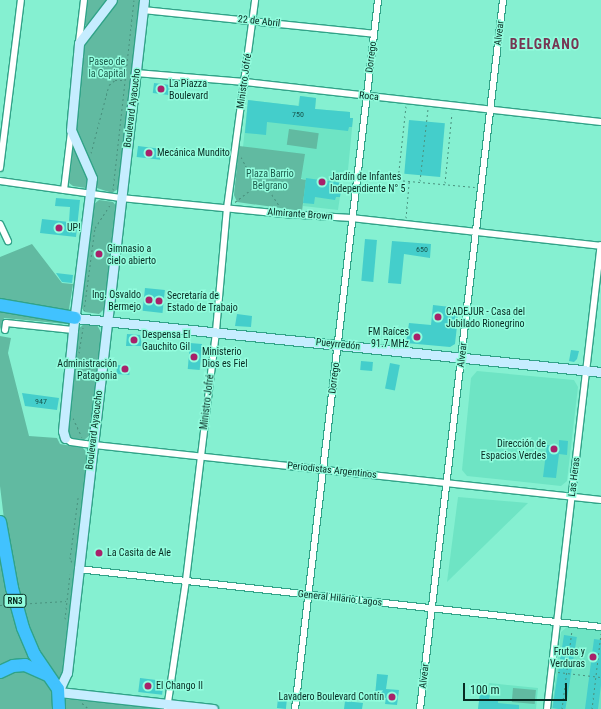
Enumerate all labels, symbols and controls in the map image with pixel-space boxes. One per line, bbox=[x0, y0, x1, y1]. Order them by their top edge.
street label: 22 de Abril bbox=[237, 13, 281, 29]
street label: Alvear bbox=[492, 20, 506, 46]
district label: BELGRANO bbox=[510, 36, 580, 52]
street label: Dorrego bbox=[363, 41, 379, 73]
street label: Ministro Jofré bbox=[234, 53, 254, 109]
park label: Paseo de la Capital bbox=[88, 55, 126, 78]
street label: Boulevard Ayacucho bbox=[121, 68, 143, 148]
place label: La Piazza Boulevard bbox=[169, 77, 208, 100]
marker: La Piazza Boulevard bbox=[156, 84, 166, 94]
street label: Roca bbox=[359, 89, 379, 103]
house number: 750 bbox=[292, 110, 304, 120]
place label: Mecánica Mundito bbox=[157, 147, 230, 159]
marker: Mecánica Mundito bbox=[144, 148, 154, 158]
park label: Plaza Barrio Belgrano bbox=[246, 167, 294, 190]
place label: Jardín de Infantes Independiente N° 5 bbox=[330, 170, 405, 194]
marker: Jardín de Infantes Independiente N° 5 bbox=[317, 177, 327, 187]
street label: Almirante Brown bbox=[267, 206, 333, 222]
place label: UP! bbox=[67, 222, 81, 234]
marker: UP! bbox=[54, 223, 64, 233]
place label: Gimnasio a cielo abierto bbox=[107, 242, 156, 266]
house number: 650 bbox=[416, 245, 428, 255]
marker: Gimnasio a cielo abierto bbox=[94, 249, 104, 259]
place label: Ing. Osvaldo Bermejo bbox=[92, 288, 141, 312]
place label: Secretaría de Estado de Trabajo bbox=[167, 289, 238, 312]
marker: Ing. Osvaldo Bermejo bbox=[144, 295, 154, 305]
marker: Secretaría de Estado de Trabajo bbox=[154, 296, 164, 306]
place label: CADEJUR - Casa del Jubilado Rionegrino bbox=[446, 305, 525, 328]
marker: CADEJUR - Casa del Jubilado Rionegrino bbox=[433, 312, 443, 322]
place label: FM Raíces 91.7 MHz bbox=[368, 325, 409, 348]
place label: Despensa El Gauchito Gil bbox=[142, 328, 190, 352]
marker: FM Raíces 91.7 MHz bbox=[412, 332, 422, 342]
marker: Despensa El Gauchito Gil bbox=[129, 335, 139, 345]
street label: Pueyrredón bbox=[315, 336, 361, 352]
street label: Alvear bbox=[455, 342, 469, 368]
place label: Ministerio Dios es Fiel bbox=[202, 345, 248, 368]
marker: Ministerio Dios es Fiel bbox=[189, 352, 199, 362]
place label: Administración Patagonia bbox=[57, 357, 117, 380]
street label: Dorrego bbox=[326, 362, 342, 394]
marker: Administración Patagonia bbox=[120, 364, 130, 374]
street label: Ministro Jofré bbox=[198, 374, 216, 430]
street label: Boulevard Ayacucho bbox=[83, 390, 105, 470]
house number: 947 bbox=[35, 397, 47, 407]
place label: Dirección de Espacios Verdes bbox=[481, 437, 546, 460]
marker: Dirección de Espacios Verdes bbox=[549, 444, 559, 454]
street label: Las Heras bbox=[566, 457, 582, 497]
street label: Periodistas Argentinos bbox=[287, 459, 377, 481]
place label: La Casita de Ale bbox=[107, 547, 171, 559]
marker: La Casita de Ale bbox=[94, 548, 104, 558]
street label: General Hilario Lagos bbox=[297, 588, 383, 608]
road number: RN3 bbox=[3, 594, 27, 608]
place label: Frutas y Verduras bbox=[550, 645, 585, 668]
marker: Frutas y Verduras bbox=[588, 652, 598, 662]
street label: Alvear bbox=[417, 663, 431, 689]
scale bar bbox=[465, 675, 569, 701]
place label: El Chango II bbox=[156, 680, 203, 692]
marker: El Chango II bbox=[143, 681, 153, 691]
text: 100 m bbox=[470, 683, 500, 697]
place label: Lavadero Boulevard Contín bbox=[278, 691, 384, 703]
marker: Lavadero Boulevard Contín bbox=[387, 692, 397, 702]

